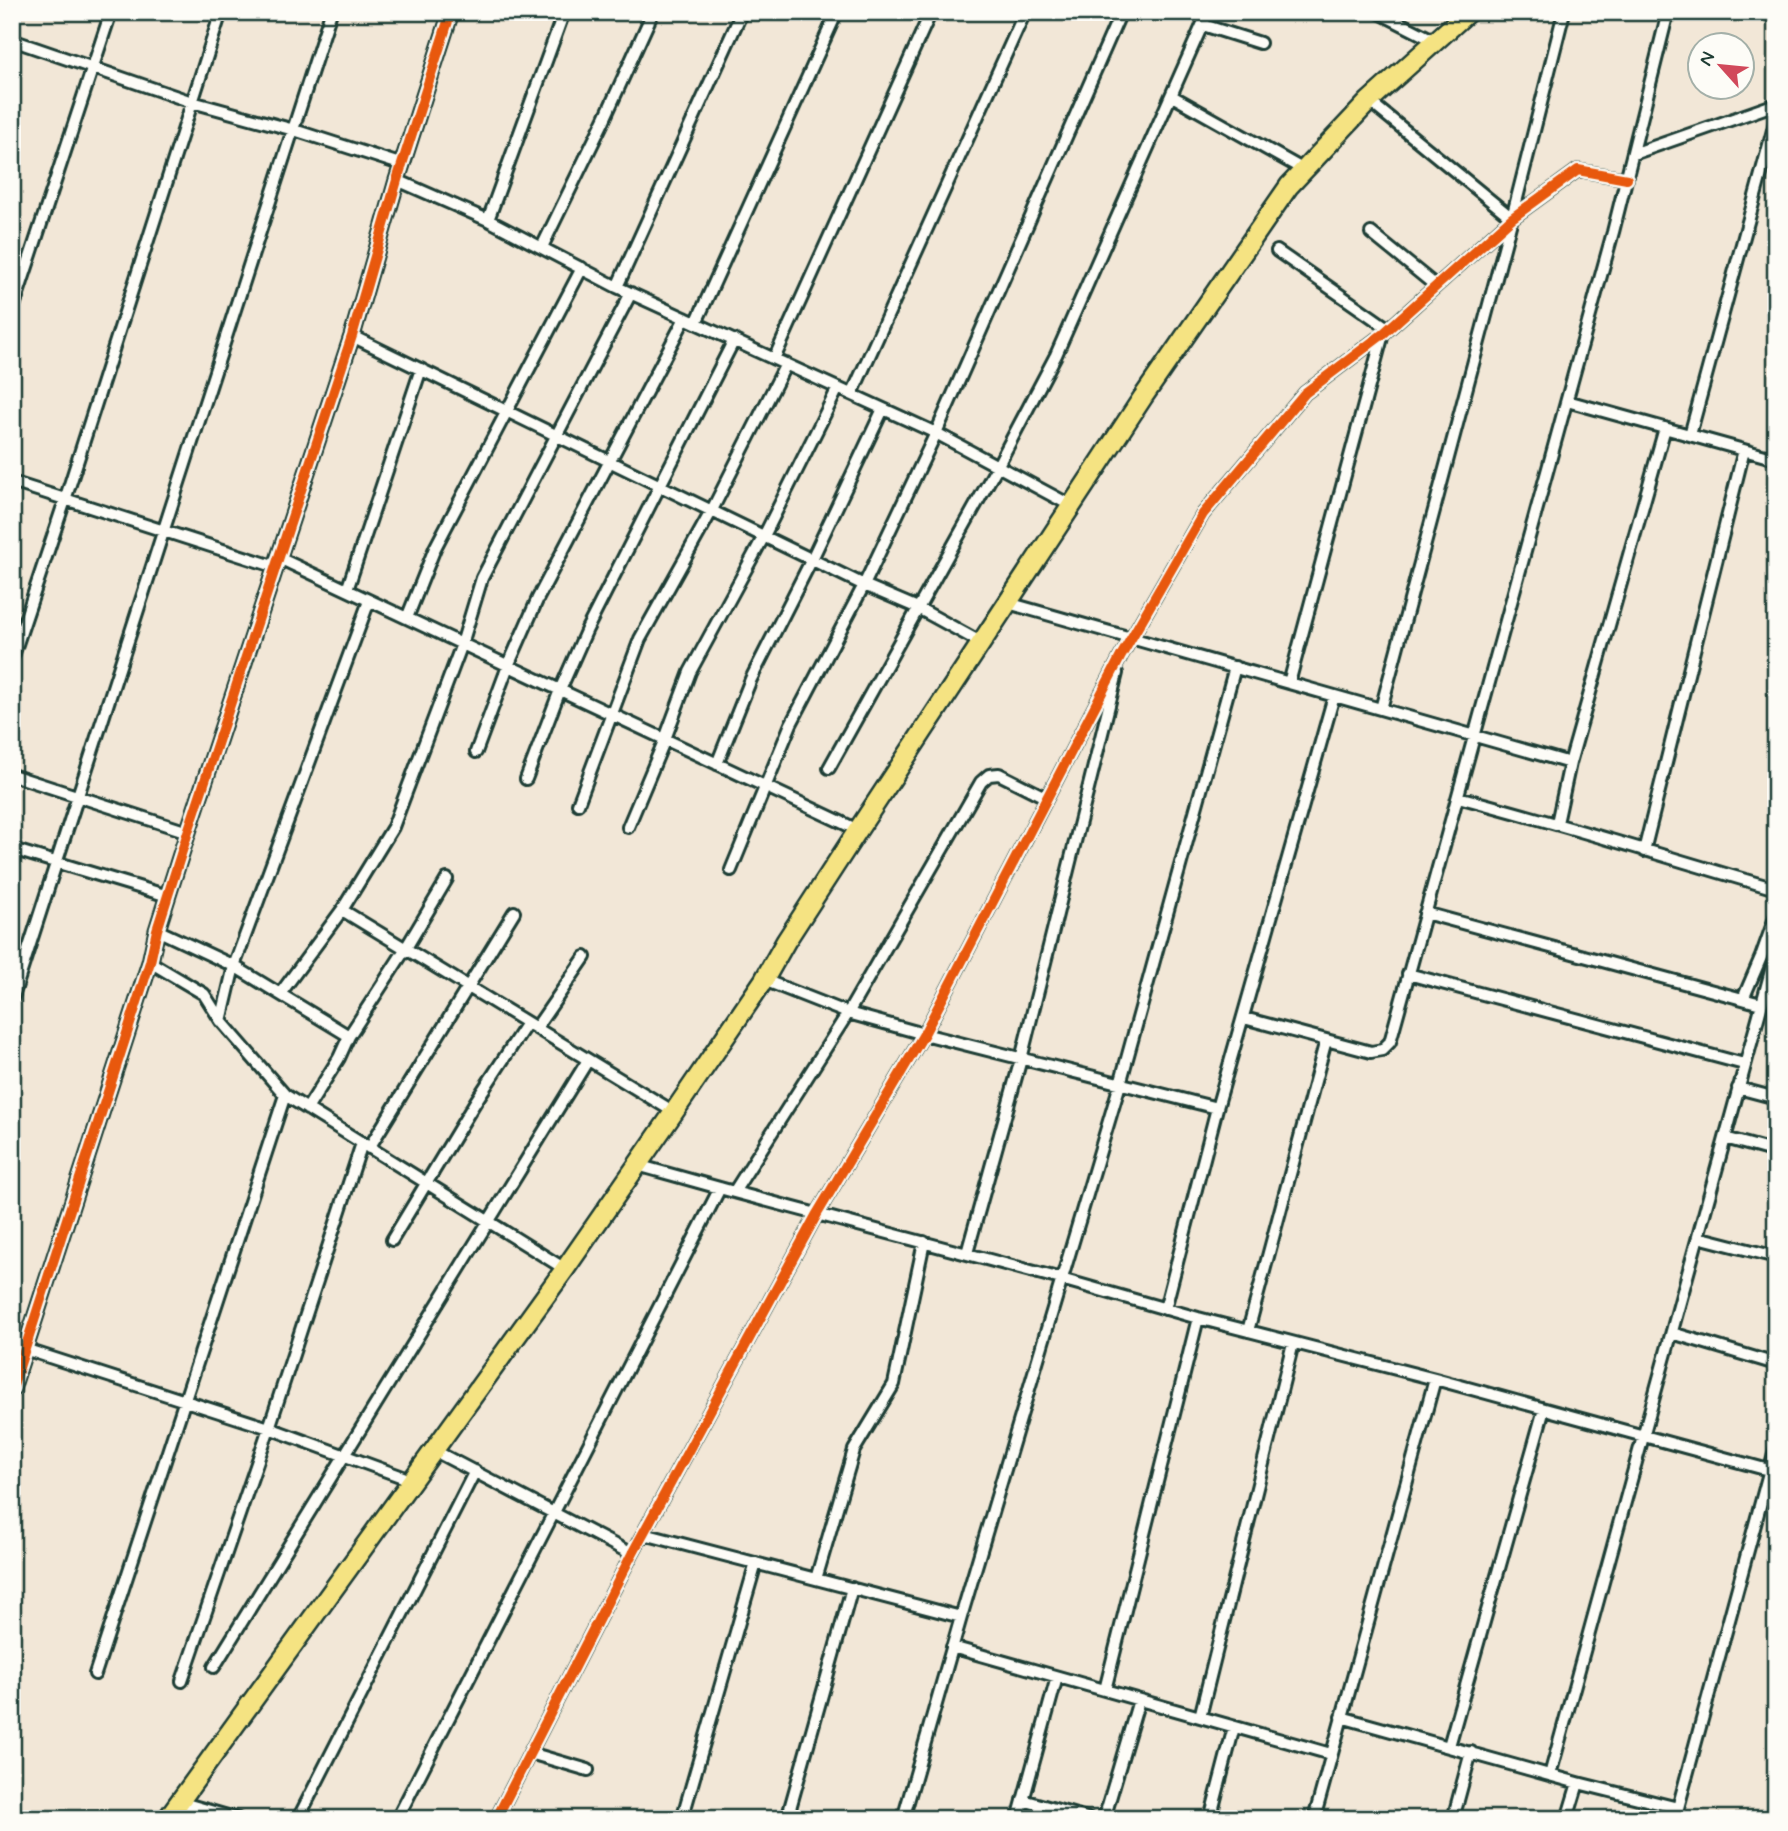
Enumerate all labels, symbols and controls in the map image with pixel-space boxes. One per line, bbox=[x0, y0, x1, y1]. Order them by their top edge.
north arrow bbox=[1686, 32, 1756, 102]
text: N bbox=[1693, 48, 1721, 70]

